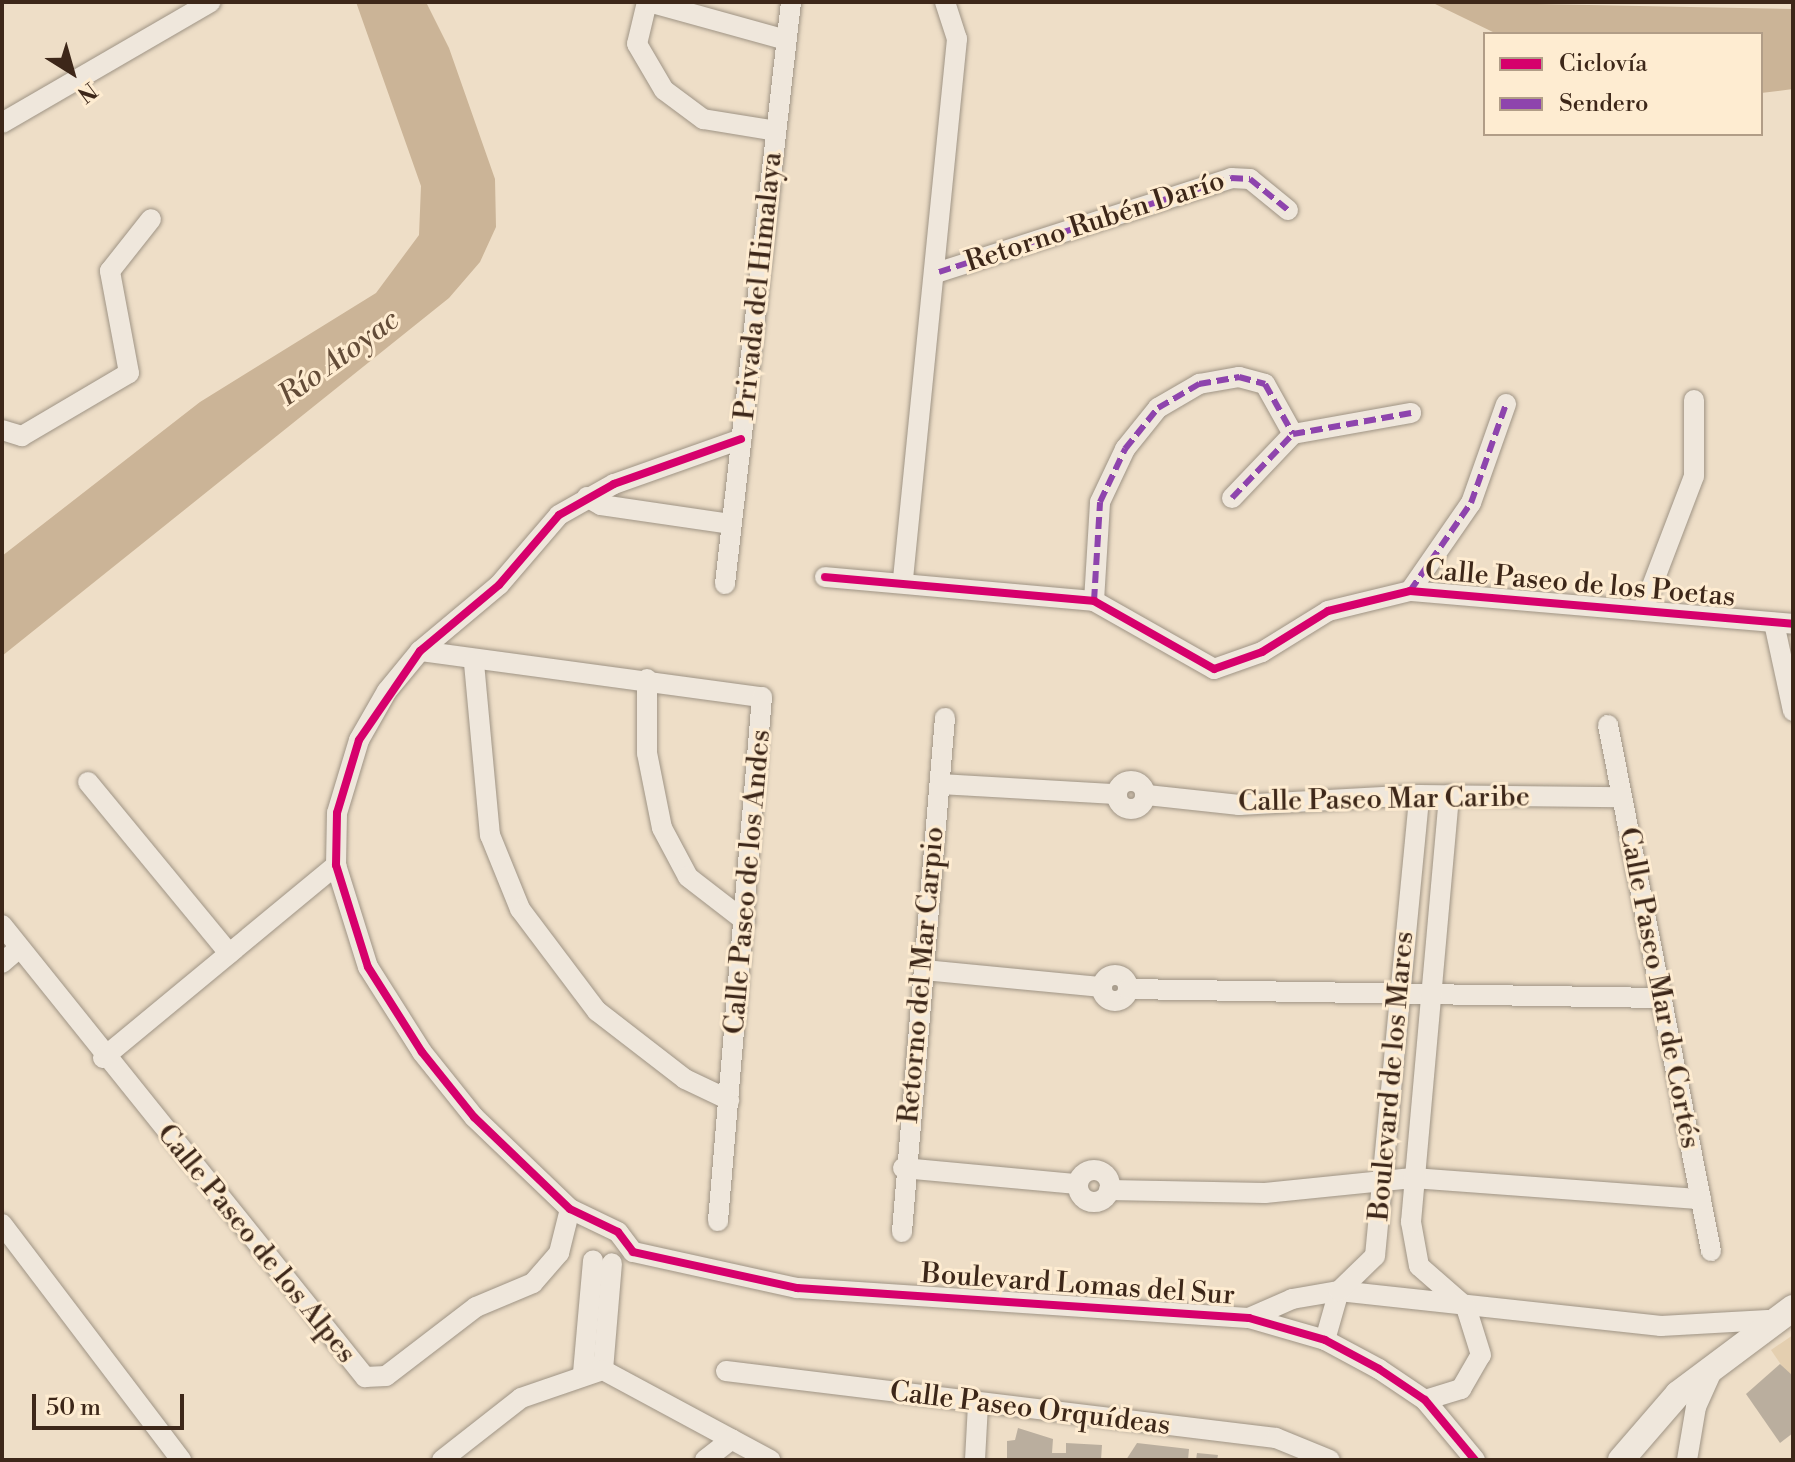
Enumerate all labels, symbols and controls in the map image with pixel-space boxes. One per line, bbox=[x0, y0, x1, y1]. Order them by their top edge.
north arrow bbox=[32, 32, 112, 112]
legend bbox=[1483, 32, 1763, 136]
text: Ciclovía bbox=[1559, 49, 1647, 79]
text: N bbox=[72, 76, 102, 108]
text: Sendero bbox=[1559, 89, 1649, 119]
street label: Privada del Himalaya bbox=[728, 150, 790, 422]
street label: Retorno Rubén Darío bbox=[961, 164, 1229, 280]
water label: Río Atoyac bbox=[272, 302, 406, 414]
street label: Calle Paseo de los Poetas bbox=[1423, 554, 1737, 614]
street label: Calle Paseo de los Andes bbox=[718, 728, 778, 1036]
street label: Calle Paseo Mar Caribe bbox=[1238, 781, 1530, 819]
street label: Retorno del Mar Carpio bbox=[892, 825, 952, 1125]
street label: Calle Paseo Mar de Cortés bbox=[1611, 825, 1707, 1151]
street label: Boulevard de los Mares bbox=[1363, 930, 1421, 1222]
street label: Calle Paseo de los Alpes bbox=[149, 1118, 363, 1370]
street label: Boulevard Lomas del Sur bbox=[920, 1257, 1236, 1313]
street label: Calle Paseo Orquídeas bbox=[888, 1375, 1172, 1443]
scale bar bbox=[36, 1378, 188, 1428]
text: 50 m bbox=[46, 1393, 101, 1423]

